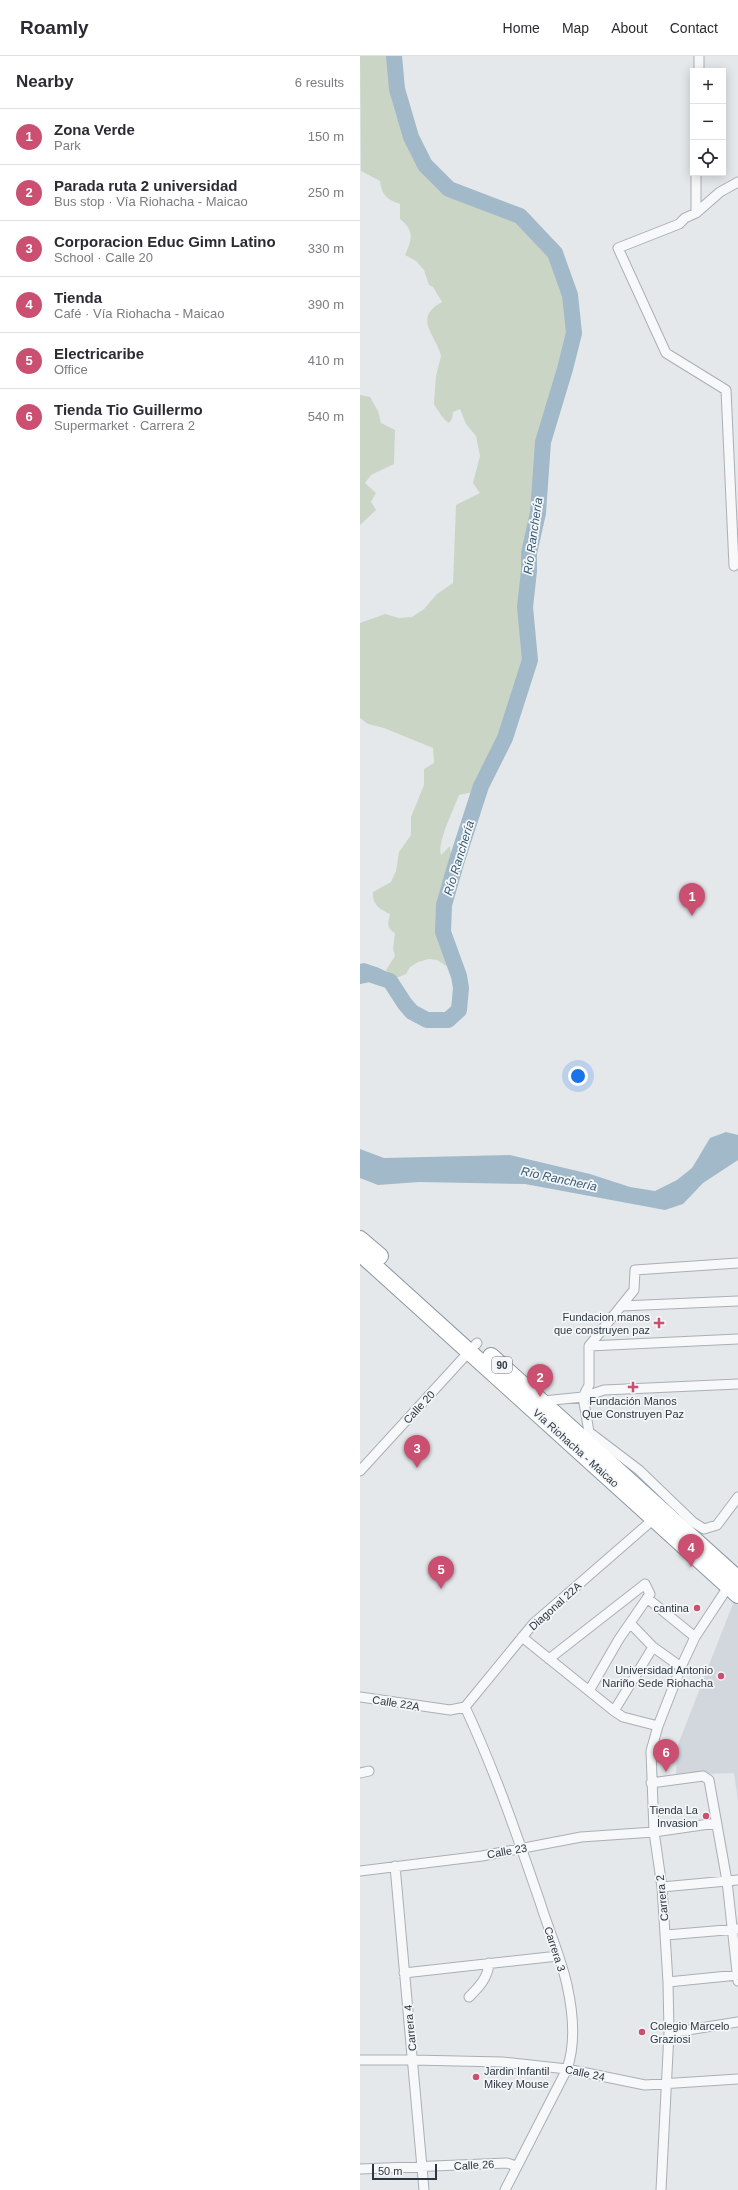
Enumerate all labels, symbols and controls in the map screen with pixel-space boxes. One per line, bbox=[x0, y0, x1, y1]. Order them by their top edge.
text: Roamly bbox=[20, 17, 89, 38]
text: Home bbox=[503, 20, 540, 36]
text: Map bbox=[562, 20, 589, 36]
text: About bbox=[611, 20, 648, 36]
text: Contact bbox=[670, 20, 718, 36]
map controls bbox=[690, 68, 726, 176]
button: + bbox=[690, 68, 726, 104]
text: Nearby bbox=[16, 72, 74, 91]
text: 6 results bbox=[295, 75, 344, 90]
button: − bbox=[690, 104, 726, 140]
text: Zona Verde bbox=[54, 121, 135, 138]
text: 1 bbox=[25, 129, 33, 144]
text: 150 m bbox=[308, 129, 344, 144]
text: Park bbox=[54, 138, 81, 153]
button: locate bbox=[690, 140, 726, 176]
text: Parada ruta 2 universidad bbox=[54, 177, 237, 194]
text: 2 bbox=[25, 185, 33, 200]
text: 250 m bbox=[308, 185, 344, 200]
text: Bus stop · Vía Riohacha - Maicao bbox=[54, 194, 248, 209]
text: Corporacion Educ Gimn Latino bbox=[54, 233, 276, 250]
text: 3 bbox=[25, 241, 33, 256]
text: 330 m bbox=[308, 241, 344, 256]
text: School · Calle 20 bbox=[54, 250, 153, 265]
text: Tienda bbox=[54, 289, 102, 306]
text: 4 bbox=[25, 297, 33, 312]
text: 390 m bbox=[308, 297, 344, 312]
text: Café · Vía Riohacha - Maicao bbox=[54, 306, 225, 321]
text: Electricaribe bbox=[54, 345, 144, 362]
text: 5 bbox=[25, 353, 33, 368]
text: 410 m bbox=[308, 353, 344, 368]
text: Office bbox=[54, 362, 88, 377]
text: Tienda Tio Guillermo bbox=[54, 401, 203, 418]
text: 6 bbox=[25, 409, 33, 424]
text: 540 m bbox=[308, 409, 344, 424]
text: Supermarket · Carrera 2 bbox=[54, 418, 195, 433]
water label: Río Ranchería bbox=[521, 496, 545, 575]
water label: Río Ranchería bbox=[441, 819, 477, 897]
pin: 1 bbox=[679, 883, 705, 916]
your location bbox=[568, 1066, 588, 1086]
water label: Río Ranchería bbox=[520, 1164, 599, 1194]
place label: Fundacion manos que construyen paz bbox=[554, 1311, 650, 1336]
marker: Fundacion manos que construyen paz bbox=[653, 1317, 665, 1329]
road number: 90 bbox=[492, 1357, 512, 1373]
pin: 2 bbox=[527, 1364, 553, 1397]
marker: Fundación Manos Que Construyen Paz bbox=[627, 1381, 639, 1393]
street label: Calle 20 bbox=[401, 1388, 437, 1426]
place label: Fundación Manos Que Construyen Paz bbox=[582, 1395, 684, 1420]
street label: Vía Riohacha - Maicao bbox=[531, 1406, 621, 1490]
pin: 3 bbox=[404, 1435, 430, 1468]
pin: 4 bbox=[678, 1534, 704, 1567]
pin: 5 bbox=[428, 1556, 454, 1589]
street label: Diagonal 22A bbox=[526, 1579, 584, 1633]
place label: cantina bbox=[654, 1602, 690, 1614]
marker: cantina bbox=[692, 1603, 702, 1613]
place label: Universidad Antonio Nariño Sede Riohacha bbox=[602, 1664, 714, 1689]
marker: Universidad Antonio Nariño Sede Riohacha bbox=[716, 1671, 726, 1681]
street label: Calle 22A bbox=[372, 1693, 421, 1713]
pin: 6 bbox=[653, 1739, 679, 1772]
place label: Tienda La Invasion bbox=[649, 1804, 699, 1829]
marker: Tienda La Invasion bbox=[701, 1811, 711, 1821]
street label: Calle 23 bbox=[486, 1842, 528, 1860]
street label: Carrera 2 bbox=[654, 1874, 670, 1922]
street label: Carrera 3 bbox=[542, 1925, 568, 1973]
street label: Carrera 4 bbox=[402, 2004, 418, 2052]
place label: Colegio Marcelo Graziosi bbox=[650, 2020, 729, 2045]
marker: Colegio Marcelo Graziosi bbox=[637, 2027, 647, 2037]
street label: Calle 24 bbox=[564, 2063, 606, 2083]
place label: Jardin Infantil Mikey Mouse bbox=[484, 2065, 549, 2090]
marker: Jardin Infantil Mikey Mouse bbox=[471, 2072, 481, 2082]
street label: Calle 26 bbox=[454, 2158, 494, 2172]
scale bar bbox=[372, 2162, 437, 2181]
text: 50 m bbox=[378, 2165, 402, 2177]

